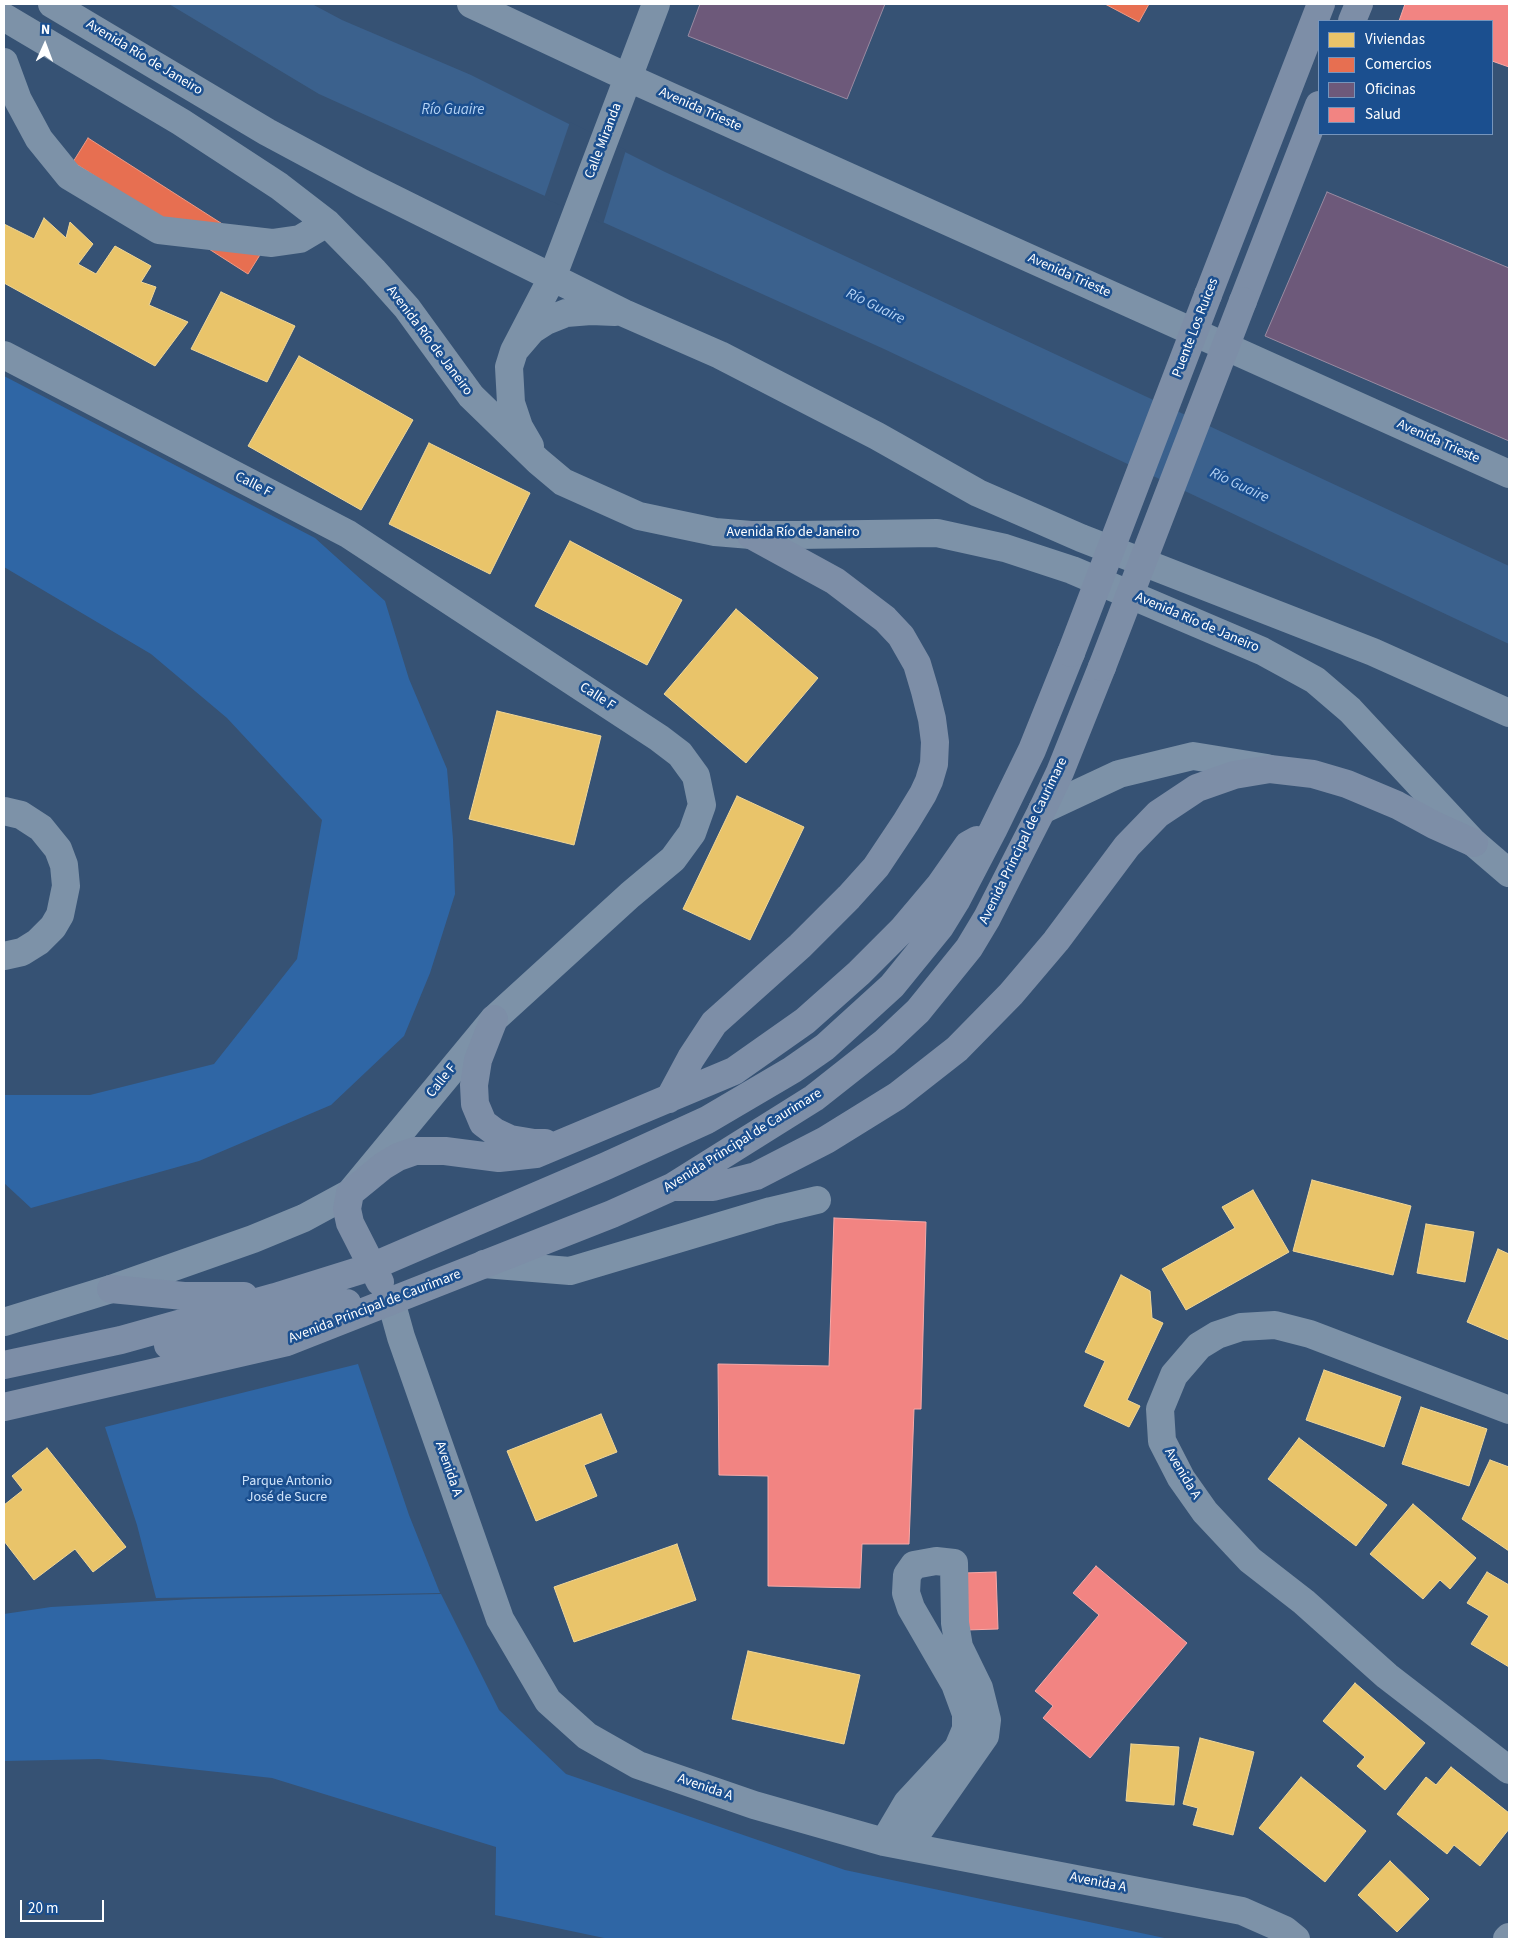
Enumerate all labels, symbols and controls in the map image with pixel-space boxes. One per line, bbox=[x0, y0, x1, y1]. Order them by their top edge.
street label: Avenida Río de Janeiro bbox=[83, 17, 205, 99]
north arrow bbox=[20, 20, 70, 70]
text: N bbox=[41, 20, 51, 40]
legend bbox=[1318, 20, 1493, 135]
text: Viviendas bbox=[1365, 29, 1425, 50]
text: Comercios bbox=[1365, 54, 1432, 75]
text: Oficinas bbox=[1365, 79, 1416, 100]
street label: Avenida Trieste bbox=[656, 84, 744, 136]
street label: Calle Miranda bbox=[582, 101, 626, 181]
water label: Río Guaire bbox=[421, 102, 485, 120]
text: Salud bbox=[1365, 104, 1401, 125]
street label: Avenida Trieste bbox=[1025, 250, 1113, 302]
street label: Puente Los Ruices bbox=[1169, 276, 1223, 380]
street label: Avenida Río de Janeiro bbox=[382, 283, 476, 399]
water label: Río Guaire bbox=[843, 285, 907, 329]
street label: Avenida Trieste bbox=[1394, 416, 1482, 468]
water label: Río Guaire bbox=[1207, 465, 1271, 507]
street label: Calle F bbox=[232, 469, 274, 501]
street label: Avenida Río de Janeiro bbox=[726, 525, 860, 541]
street label: Avenida Río de Janeiro bbox=[1132, 589, 1262, 657]
street label: Calle F bbox=[576, 679, 618, 715]
street label: Avenida Principal de Caurimare bbox=[976, 755, 1072, 927]
street label: Calle F bbox=[423, 1061, 461, 1101]
street label: Avenida Principal de Caurimare bbox=[661, 1085, 825, 1197]
street label: Avenida Principal de Caurimare bbox=[286, 1266, 464, 1348]
street label: Avenida A bbox=[431, 1439, 465, 1499]
street label: Avenida A bbox=[1160, 1445, 1204, 1503]
park label: Parque Antonio José de Sucre bbox=[242, 1474, 332, 1506]
street label: Avenida A bbox=[675, 1771, 735, 1805]
street label: Avenida A bbox=[1068, 1869, 1128, 1897]
scale bar bbox=[22, 1890, 106, 1922]
text: 20 m bbox=[28, 1898, 58, 1919]

